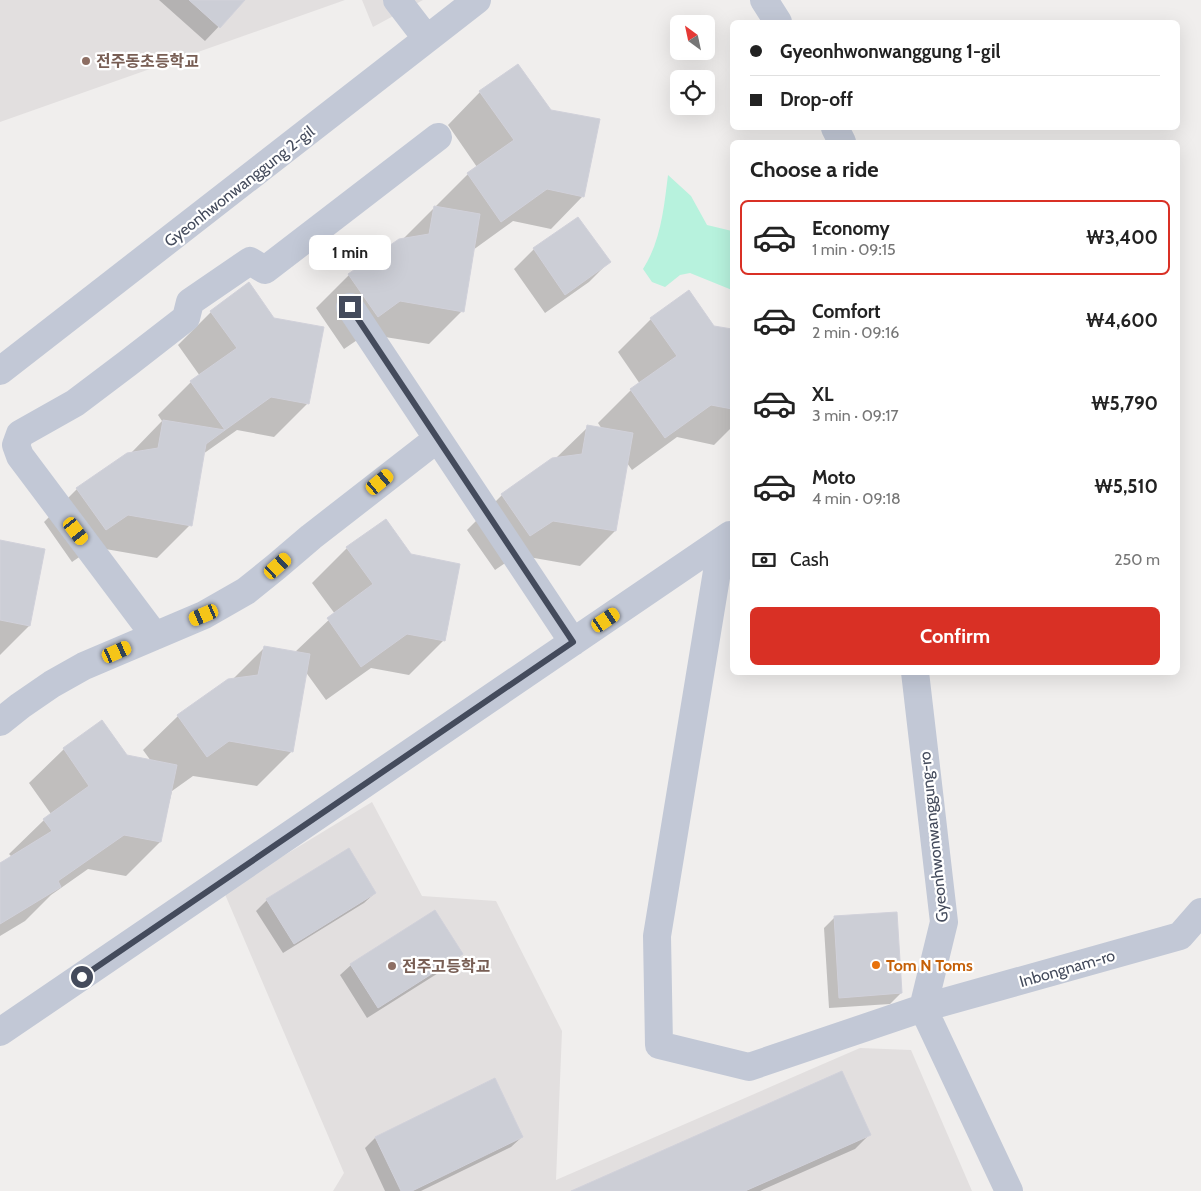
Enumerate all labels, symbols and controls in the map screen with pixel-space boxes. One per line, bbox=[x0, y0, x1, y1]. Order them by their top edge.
north arrow bbox=[670, 15, 715, 60]
map controls bbox=[670, 15, 715, 115]
text: Gyeonhwonwanggung 1-gil bbox=[780, 40, 1001, 63]
place label: 전주동초등학교 bbox=[96, 52, 199, 71]
marker: 전주동초등학교 bbox=[80, 55, 92, 67]
button: locate bbox=[670, 70, 715, 115]
text: Drop-off bbox=[780, 88, 853, 111]
street label: Gyeonhwonwanggung 2-gil bbox=[160, 122, 318, 251]
text: Choose a ride bbox=[750, 156, 879, 183]
icon: car bbox=[752, 215, 797, 260]
text: Economy bbox=[812, 217, 890, 240]
text: ₩3,400 bbox=[1086, 226, 1158, 249]
callout: 1 min bbox=[309, 234, 391, 270]
text: 1 min · 09:15 bbox=[812, 240, 896, 259]
text: 1 min bbox=[332, 243, 368, 262]
route end bbox=[339, 296, 361, 318]
icon: car bbox=[752, 298, 797, 343]
text: Comfort bbox=[812, 300, 881, 323]
text: ₩4,600 bbox=[1086, 309, 1158, 332]
text: 2 min · 09:16 bbox=[812, 323, 899, 342]
icon: car bbox=[752, 381, 797, 426]
text: XL bbox=[812, 383, 833, 406]
text: ₩5,790 bbox=[1091, 392, 1158, 415]
text: 3 min · 09:17 bbox=[812, 406, 898, 425]
icon: car bbox=[752, 464, 797, 509]
text: Moto bbox=[812, 466, 856, 489]
car bbox=[363, 467, 396, 497]
text: ₩5,510 bbox=[1094, 475, 1158, 498]
text: 4 min · 09:18 bbox=[812, 489, 901, 508]
car bbox=[60, 515, 91, 547]
icon: cash bbox=[750, 546, 778, 574]
text: Cash bbox=[790, 548, 829, 571]
car bbox=[261, 550, 294, 582]
text: 250 m bbox=[1114, 550, 1160, 569]
car bbox=[187, 602, 220, 628]
car bbox=[589, 605, 622, 635]
button: Confirm bbox=[750, 607, 1160, 665]
car bbox=[100, 639, 133, 665]
street label: Gyeonhwonwanggung-ro bbox=[915, 750, 952, 923]
street label: Inbongnam-ro bbox=[1017, 946, 1117, 991]
place label: Tom N Toms bbox=[886, 956, 973, 975]
place label: 전주고등학교 bbox=[402, 957, 491, 976]
marker: Tom N Toms bbox=[870, 959, 882, 971]
marker: 전주고등학교 bbox=[386, 960, 398, 972]
route start bbox=[71, 966, 93, 988]

